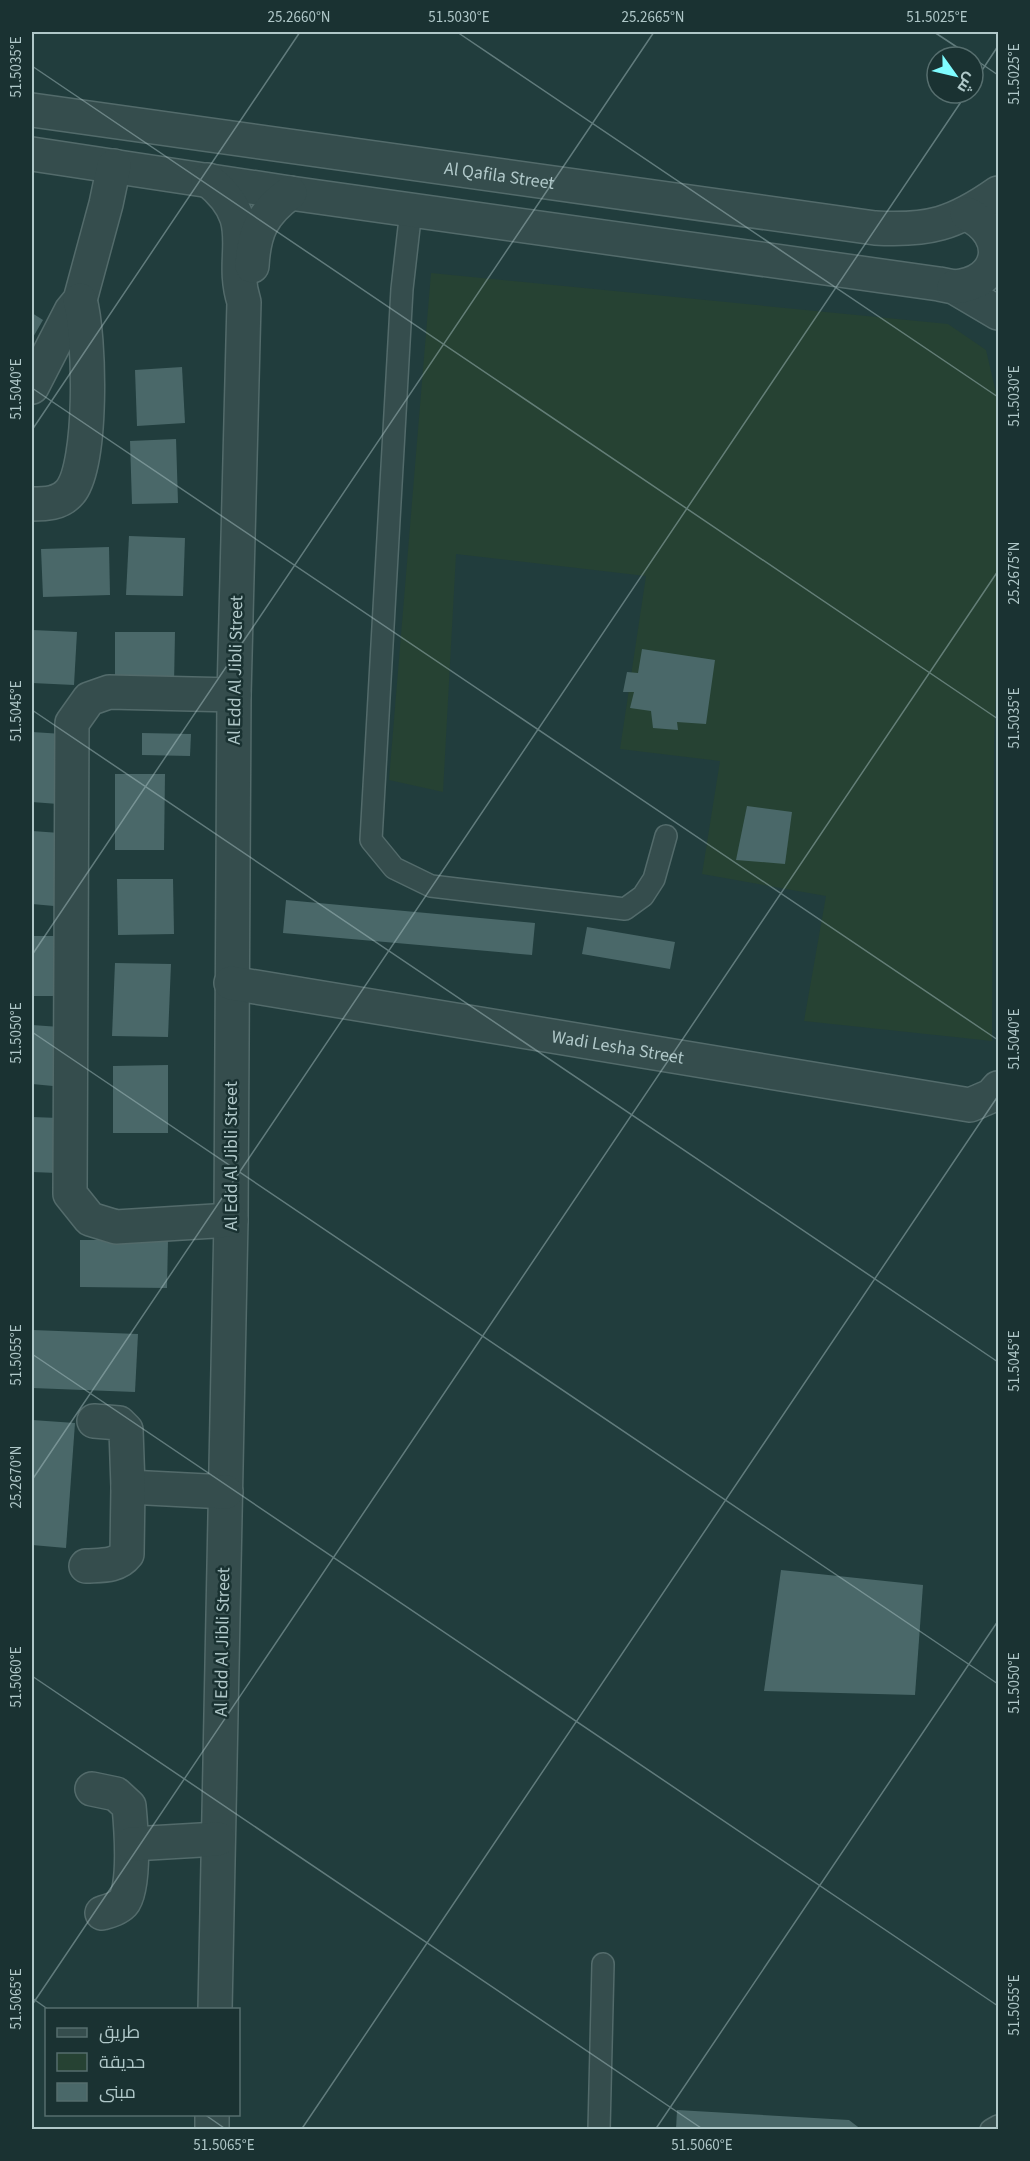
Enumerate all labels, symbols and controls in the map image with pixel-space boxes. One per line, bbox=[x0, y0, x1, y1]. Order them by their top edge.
text: 25.2660°N bbox=[267, 7, 331, 28]
text: 51.5030°E bbox=[428, 7, 490, 28]
text: 25.2665°N bbox=[621, 7, 685, 28]
text: 51.5025°E bbox=[906, 7, 968, 28]
text: 51.5035°E bbox=[6, 36, 27, 98]
text: 51.5025°E bbox=[1004, 43, 1025, 105]
north arrow bbox=[925, 45, 985, 105]
text: ش bbox=[952, 68, 981, 97]
street label: Al Qafila Street bbox=[443, 156, 556, 196]
text: 51.5040°E bbox=[6, 358, 27, 420]
text: 51.5030°E bbox=[1004, 365, 1025, 427]
text: 25.2675°N bbox=[1004, 541, 1025, 605]
street label: Al Edd Al Jibli Street bbox=[222, 595, 249, 745]
text: 51.5045°E bbox=[6, 680, 27, 742]
text: 51.5035°E bbox=[1004, 687, 1025, 749]
text: 51.5050°E bbox=[6, 1002, 27, 1064]
text: 51.5040°E bbox=[1004, 1008, 1025, 1070]
street label: Wadi Lesha Street bbox=[550, 1024, 686, 1071]
street label: Al Edd Al Jibli Street bbox=[219, 1081, 244, 1231]
text: 51.5055°E bbox=[6, 1324, 27, 1386]
text: 51.5045°E bbox=[1004, 1330, 1025, 1392]
text: 25.2670°N bbox=[6, 1445, 27, 1509]
street label: Al Edd Al Jibli Street bbox=[209, 1567, 236, 1717]
text: 51.5060°E bbox=[6, 1646, 27, 1708]
text: 51.5050°E bbox=[1004, 1652, 1025, 1714]
text: 51.5065°E bbox=[6, 1968, 27, 2030]
text: 51.5055°E bbox=[1004, 1974, 1025, 2036]
legend bbox=[45, 2008, 240, 2116]
text: طريق bbox=[99, 2020, 140, 2045]
text: حديقة bbox=[99, 2050, 145, 2075]
text: مبنى bbox=[99, 2080, 136, 2105]
text: 51.5065°E bbox=[193, 2135, 255, 2156]
text: 51.5060°E bbox=[671, 2135, 733, 2156]

